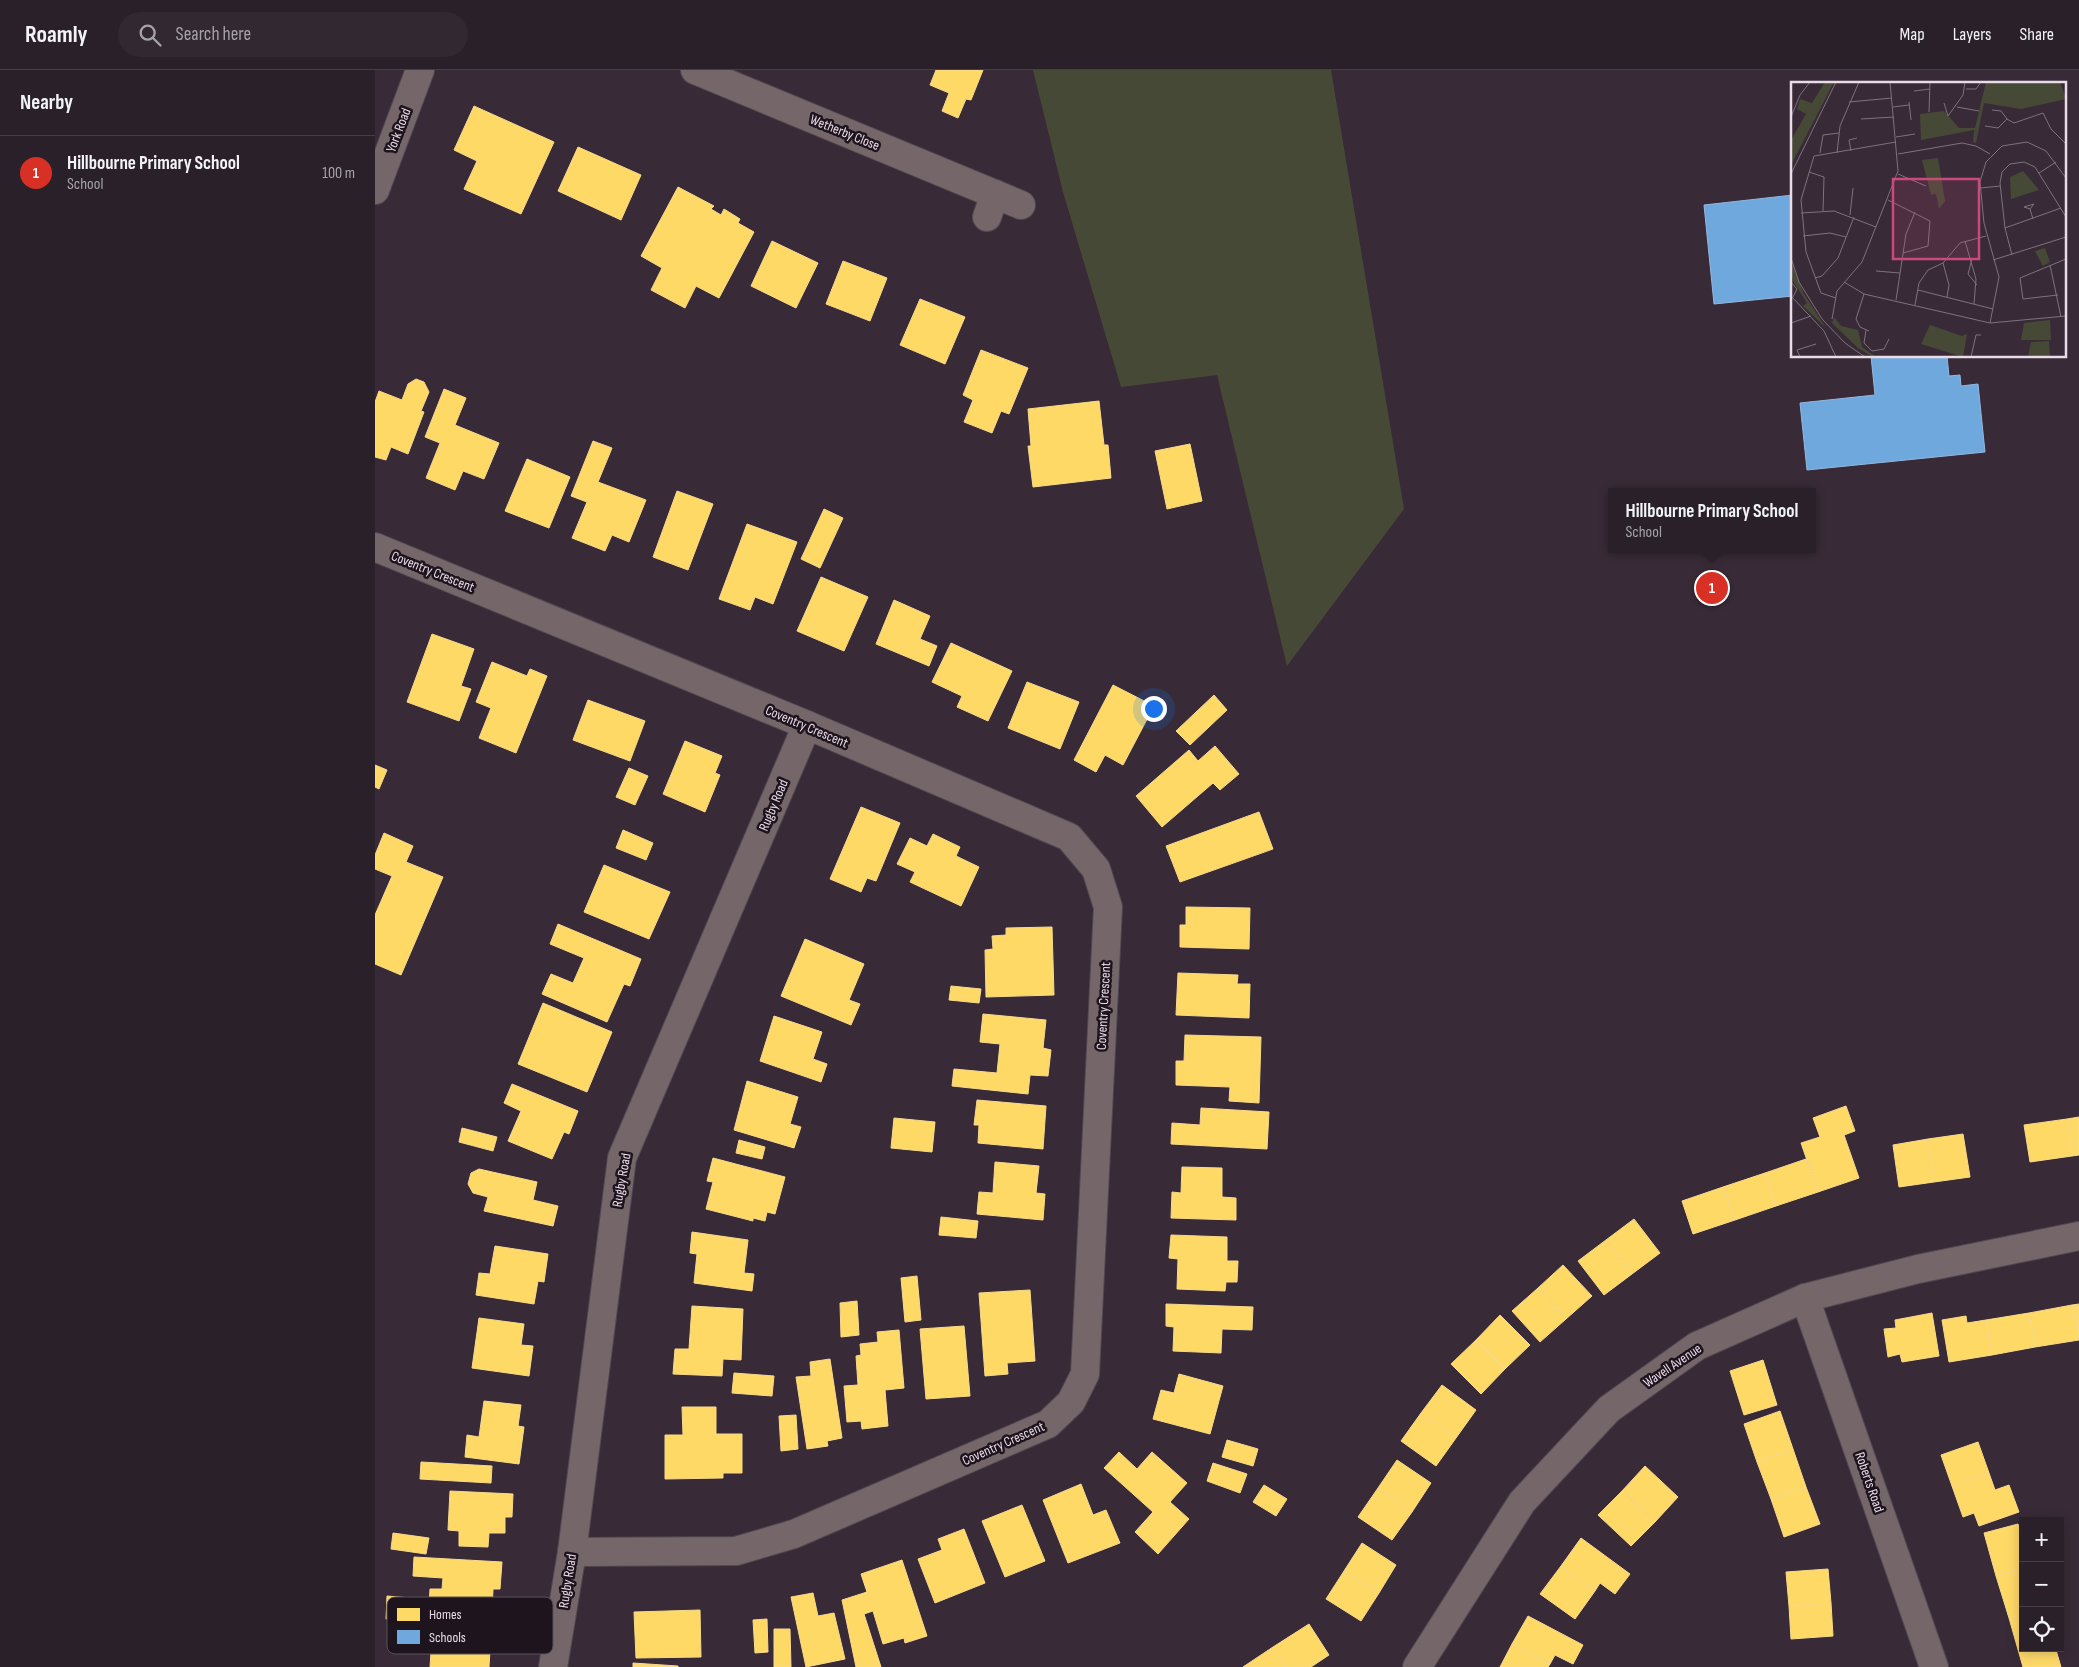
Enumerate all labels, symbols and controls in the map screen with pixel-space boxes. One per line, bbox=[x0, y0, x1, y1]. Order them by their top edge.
search box bbox=[118, 12, 468, 57]
text: Roamly bbox=[25, 20, 88, 49]
icon: search bbox=[136, 21, 164, 49]
text: Search here bbox=[176, 23, 251, 46]
text: Map bbox=[1900, 24, 1925, 45]
text: Layers bbox=[1953, 24, 1992, 45]
text: Share bbox=[2020, 24, 2054, 45]
inset map bbox=[1791, 82, 2067, 358]
text: Nearby bbox=[20, 90, 73, 115]
street label: York Road bbox=[382, 106, 415, 155]
street label: Wetherby Close bbox=[808, 111, 882, 154]
text: Hillbourne Primary School bbox=[67, 152, 240, 175]
text: 1 bbox=[33, 164, 39, 183]
text: 100 m bbox=[322, 164, 355, 183]
text: School bbox=[67, 175, 103, 194]
popup bbox=[1608, 488, 1816, 553]
text: Hillbourne Primary School bbox=[1626, 500, 1798, 523]
text: School bbox=[1626, 523, 1662, 542]
street label: Coventry Crescent bbox=[389, 547, 477, 596]
pin: 1 bbox=[1696, 569, 1728, 607]
your location bbox=[1141, 696, 1167, 722]
street label: Coventry Crescent bbox=[763, 701, 851, 752]
street label: Rugby Road bbox=[755, 777, 792, 834]
street label: Coventry Crescent bbox=[1093, 962, 1114, 1050]
street label: Rugby Road bbox=[608, 1152, 635, 1208]
street label: Wavell Avenue bbox=[1640, 1340, 1705, 1391]
street label: Coventry Crescent bbox=[959, 1418, 1047, 1469]
street label: Roberts Road bbox=[1851, 1450, 1888, 1515]
map controls bbox=[2019, 1517, 2064, 1652]
button: + bbox=[2019, 1517, 2064, 1562]
street label: Rugby Road bbox=[555, 1553, 580, 1609]
button: − bbox=[2019, 1562, 2064, 1607]
legend bbox=[387, 1597, 553, 1654]
text: Homes bbox=[429, 1606, 462, 1623]
button: locate bbox=[2019, 1607, 2064, 1652]
text: Schools bbox=[429, 1629, 466, 1646]

